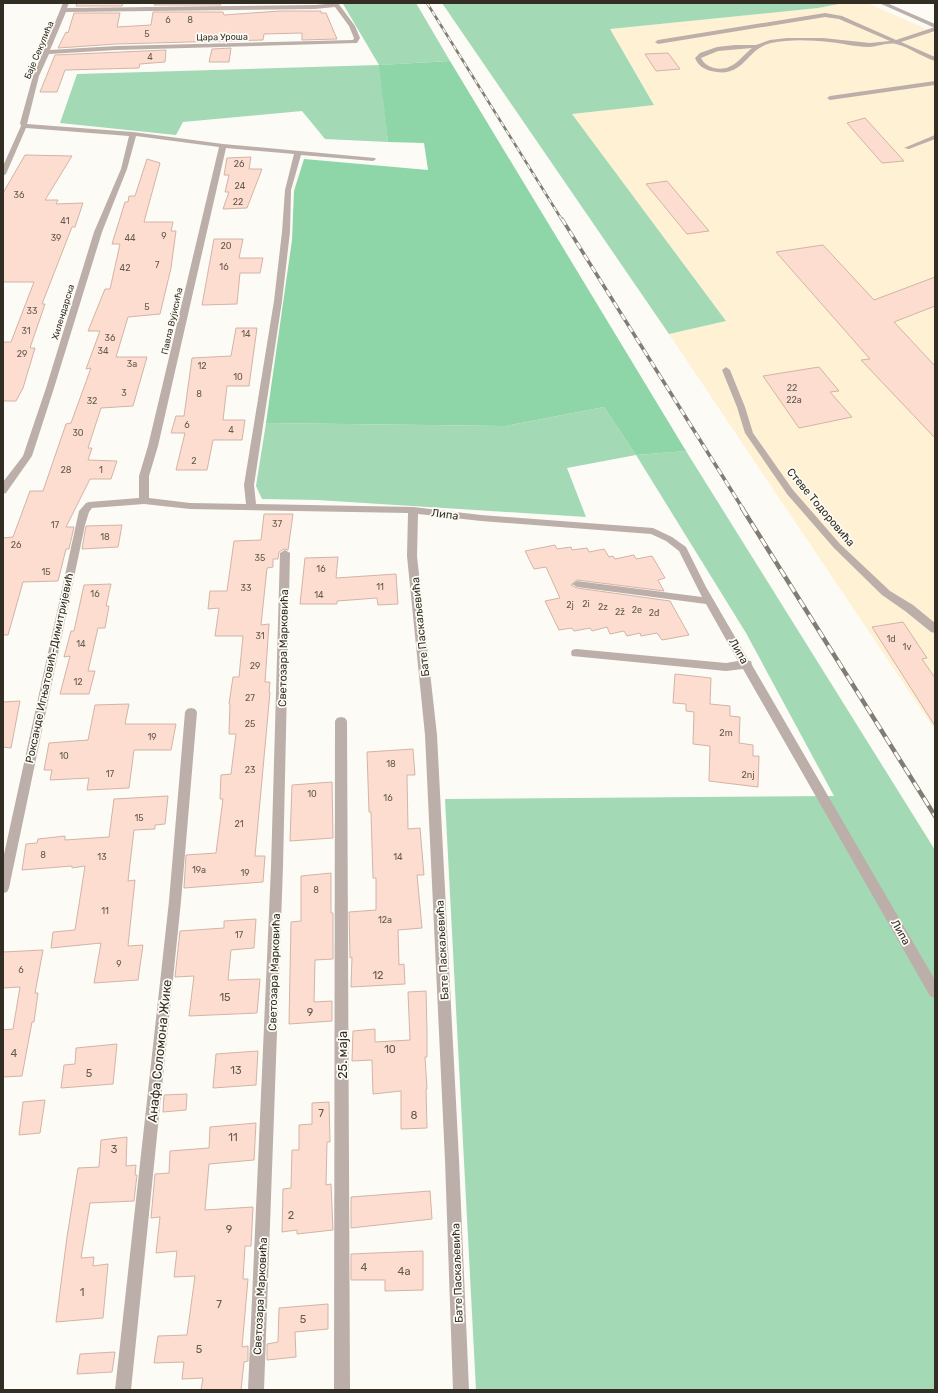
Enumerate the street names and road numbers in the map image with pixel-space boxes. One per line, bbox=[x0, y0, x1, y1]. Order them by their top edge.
street label: Баје Секулића bbox=[22, 19, 56, 80]
street label: Цара Уроша bbox=[196, 32, 248, 42]
street label: Хилендарска bbox=[50, 283, 76, 341]
street label: Павла Вујисића bbox=[159, 286, 185, 356]
street label: Стеве Тодоровића bbox=[784, 465, 857, 549]
street label: Липа bbox=[431, 506, 459, 523]
street label: Роксанде Игњатовић-Димитријевић bbox=[23, 572, 76, 764]
street label: Бате Паскаљевића bbox=[409, 577, 432, 677]
street label: Светозара Марковића bbox=[276, 589, 291, 707]
street label: Липа bbox=[726, 636, 751, 666]
street label: Бате Паскаљевића bbox=[433, 900, 452, 1000]
street label: Светозара Марковића bbox=[266, 913, 283, 1031]
street label: Липа bbox=[888, 917, 913, 947]
street label: Анафа Соломона Жике bbox=[145, 979, 174, 1123]
street label: 25. маја bbox=[335, 1031, 350, 1079]
street label: Бате Паскаљевића bbox=[449, 1223, 466, 1323]
street label: Светозара Марковића bbox=[251, 1237, 270, 1355]

